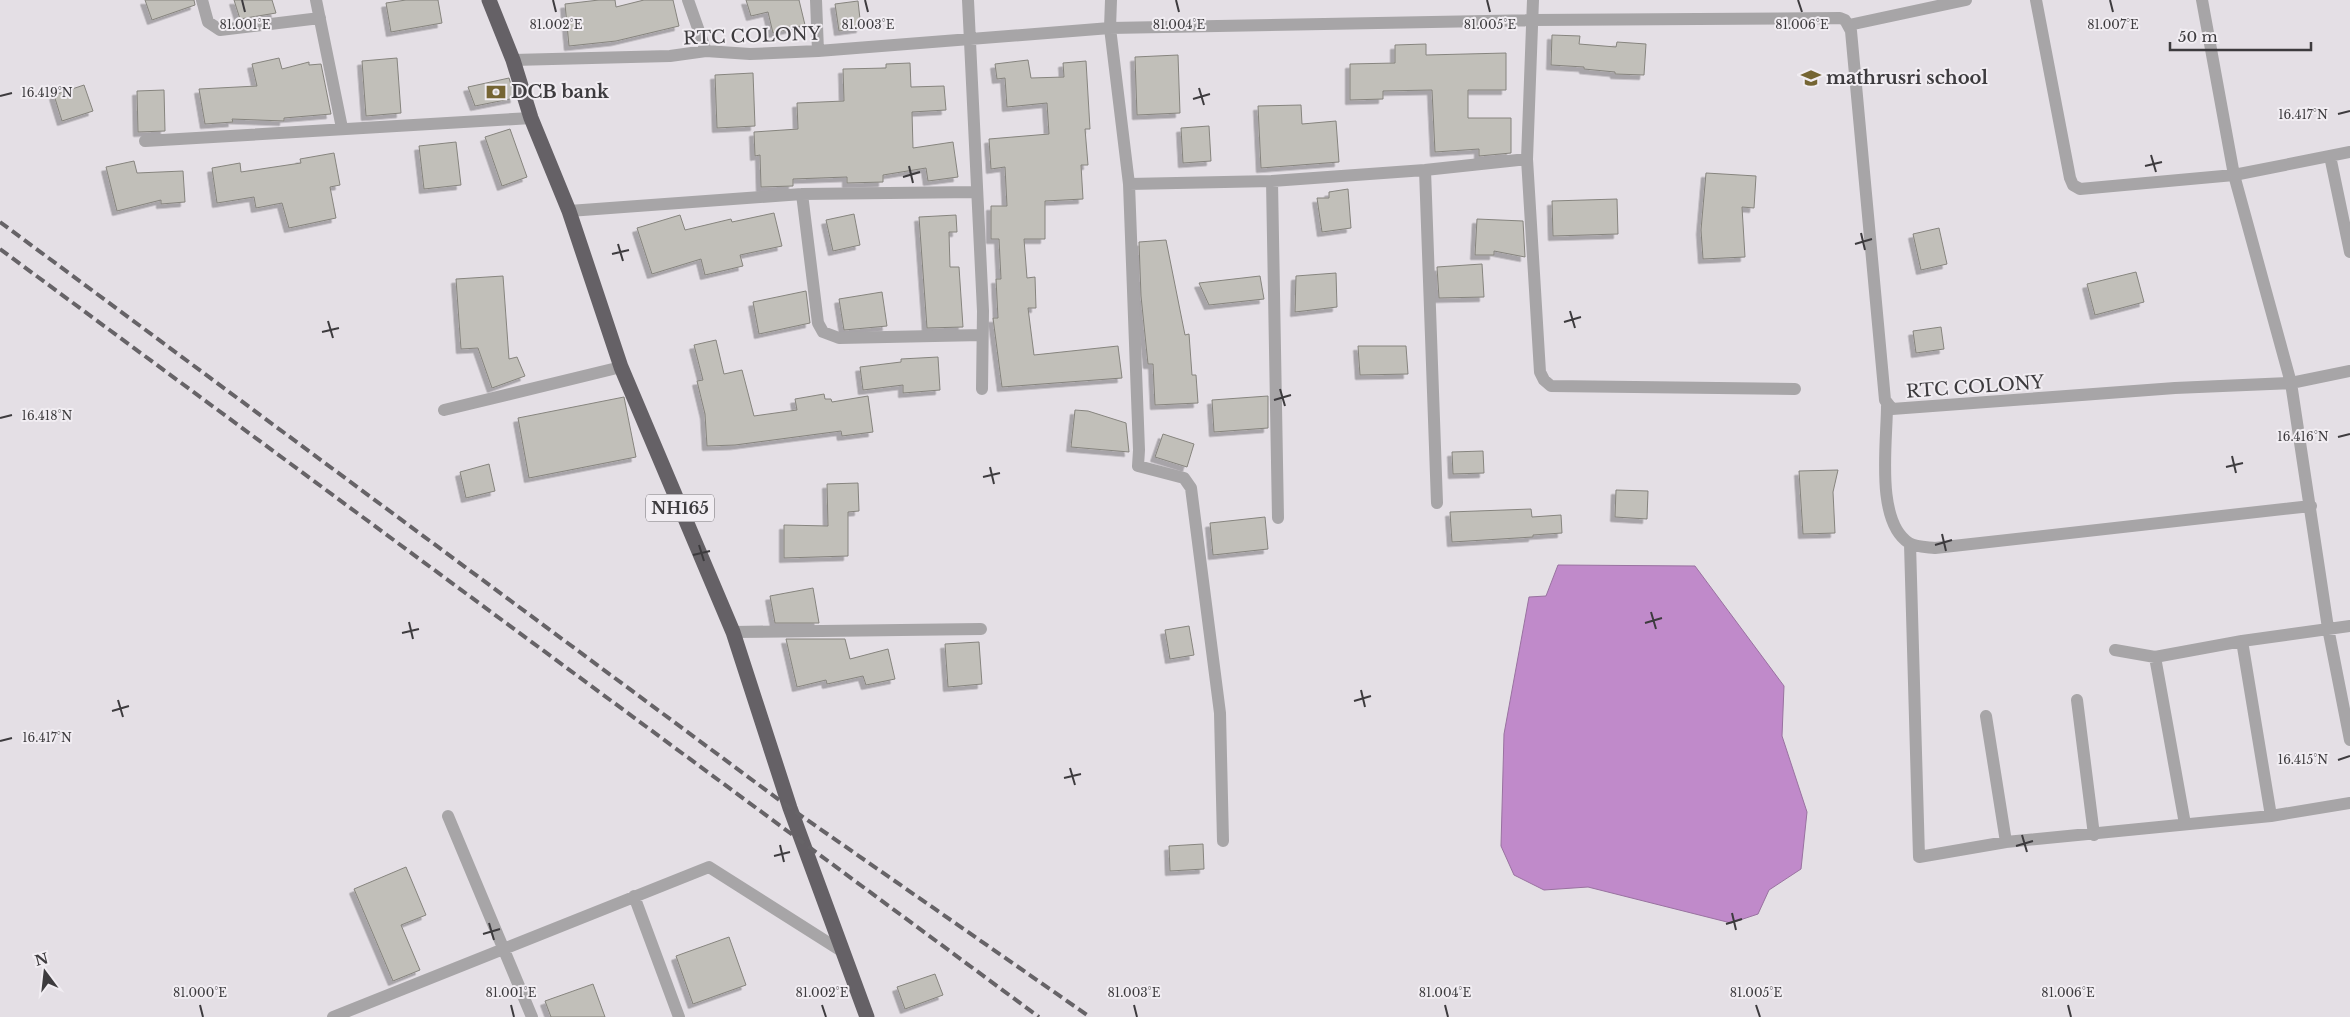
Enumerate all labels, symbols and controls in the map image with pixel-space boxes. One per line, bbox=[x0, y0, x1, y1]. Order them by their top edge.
text: 81.001°E bbox=[220, 17, 271, 32]
text: 81.002°E bbox=[530, 17, 583, 32]
text: 81.003°E bbox=[842, 17, 895, 32]
text: 81.004°E bbox=[1153, 17, 1205, 32]
text: 81.005°E bbox=[1464, 17, 1516, 32]
text: 81.006°E bbox=[1775, 17, 1829, 32]
text: 81.007°E bbox=[2087, 17, 2139, 32]
scale bar bbox=[2170, 20, 2311, 52]
street label: RTC COLONY bbox=[683, 23, 822, 49]
text: 50 m bbox=[2178, 27, 2218, 46]
school or university icon: mathrusri school bbox=[1800, 67, 1822, 89]
place label: mathrusri school bbox=[1826, 67, 1988, 89]
bank icon: DCB bank bbox=[485, 81, 507, 103]
place label: DCB bank bbox=[511, 81, 610, 103]
text: 16.419°N bbox=[21, 85, 73, 100]
text: 16.417°N bbox=[2278, 107, 2328, 122]
street label: RTC COLONY bbox=[1905, 371, 2045, 403]
text: 16.418°N bbox=[22, 408, 73, 423]
text: 16.416°N bbox=[2277, 429, 2329, 444]
road number: NH165 bbox=[646, 494, 714, 522]
text: 16.417°N bbox=[22, 730, 72, 745]
text: 16.415°N bbox=[2278, 752, 2328, 767]
north arrow bbox=[20, 947, 70, 997]
text: N bbox=[33, 949, 50, 970]
text: 81.000°E bbox=[173, 985, 227, 1000]
text: 81.001°E bbox=[486, 985, 537, 1000]
text: 81.002°E bbox=[796, 985, 849, 1000]
text: 81.003°E bbox=[1108, 985, 1161, 1000]
text: 81.004°E bbox=[1419, 985, 1471, 1000]
text: 81.005°E bbox=[1730, 985, 1782, 1000]
text: 81.006°E bbox=[2041, 985, 2095, 1000]

